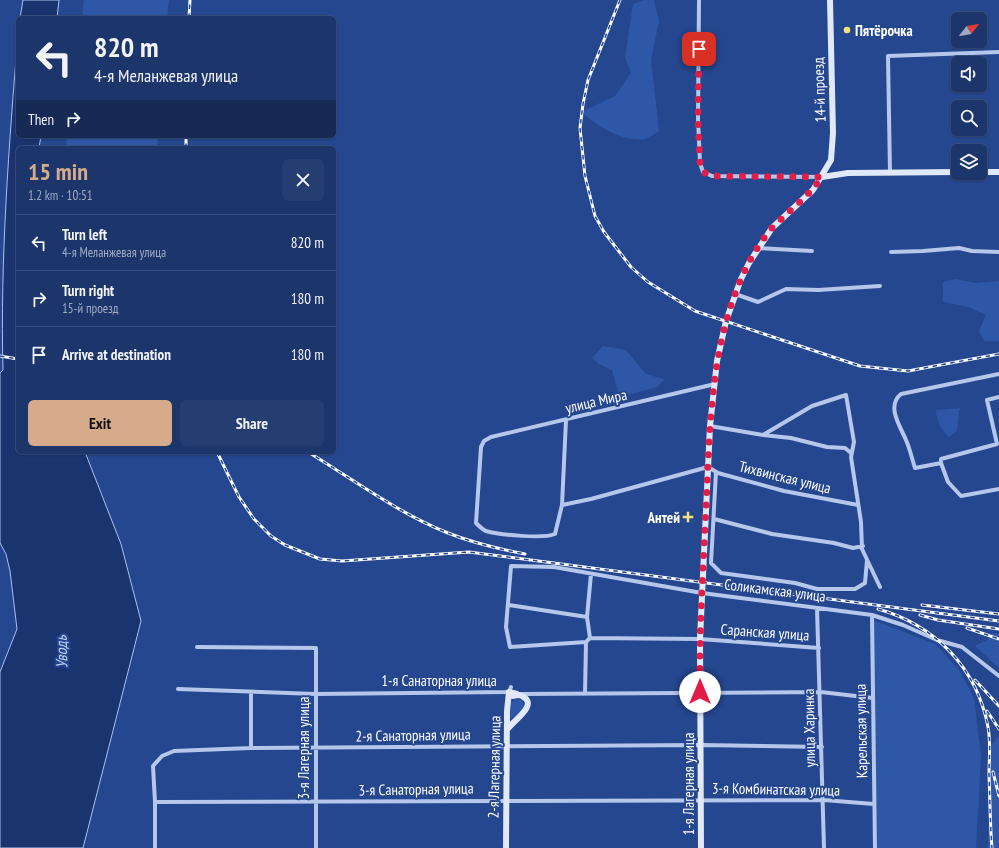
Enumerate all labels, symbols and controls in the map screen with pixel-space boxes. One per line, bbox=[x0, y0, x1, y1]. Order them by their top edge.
north arrow bbox=[951, 12, 987, 48]
map controls bbox=[951, 12, 987, 180]
place label: Пятёрочка bbox=[855, 21, 913, 40]
marker: Пятёрочка bbox=[842, 25, 852, 35]
text: 820 m bbox=[94, 28, 158, 65]
icon: left bbox=[28, 32, 80, 84]
pin bbox=[682, 32, 716, 66]
icon: arrive bbox=[688, 38, 710, 60]
button: sound bbox=[951, 56, 987, 92]
street label: 14-й проезд bbox=[808, 57, 830, 123]
text: 4-я Меланжевая улица bbox=[94, 64, 238, 87]
button: search bbox=[951, 100, 987, 136]
icon: right bbox=[62, 108, 84, 130]
text: Then bbox=[28, 110, 54, 129]
button: layers bbox=[951, 144, 987, 180]
text: 15 min bbox=[28, 156, 88, 187]
button: close bbox=[282, 159, 324, 201]
text: 1.2 km · 10:51 bbox=[28, 187, 93, 204]
text: Turn left bbox=[62, 225, 107, 244]
icon: left bbox=[28, 232, 50, 254]
text: 820 m bbox=[291, 233, 324, 252]
text: 4-я Меланжевая улица bbox=[62, 244, 166, 261]
text: Turn right bbox=[62, 281, 114, 300]
icon: right bbox=[28, 288, 50, 310]
text: 180 m bbox=[291, 289, 324, 308]
text: 15-й проезд bbox=[62, 300, 118, 317]
icon: arrive bbox=[28, 344, 50, 366]
text: Arrive at destination bbox=[62, 345, 171, 364]
text: 180 m bbox=[291, 345, 324, 364]
street label: улица Мира bbox=[563, 385, 629, 417]
button: Exit bbox=[28, 400, 172, 446]
button: Share bbox=[180, 400, 324, 446]
street label: Тихвинская улица bbox=[737, 456, 833, 498]
place label: Антей bbox=[647, 508, 680, 527]
marker: Антей bbox=[683, 512, 693, 522]
street label: Соликамская улица bbox=[723, 574, 827, 606]
street label: Саранская улица bbox=[720, 619, 810, 645]
water label: Уводь bbox=[50, 634, 72, 669]
street label: 1-я Санаторная улица bbox=[381, 671, 497, 690]
position arrow bbox=[679, 671, 721, 713]
street label: Карельская улица bbox=[851, 684, 871, 778]
street label: улица Харинка bbox=[799, 689, 819, 767]
street label: 3-я Лагерная улица bbox=[294, 697, 313, 799]
street label: 2-я Лагерная улица bbox=[484, 715, 504, 819]
street label: 2-я Санаторная улица bbox=[355, 724, 471, 746]
street label: 1-я Лагерная улица bbox=[679, 733, 698, 835]
street label: 3-я Санаторная улица bbox=[358, 778, 474, 800]
street label: 3-я Комбинатская улица bbox=[712, 778, 840, 800]

